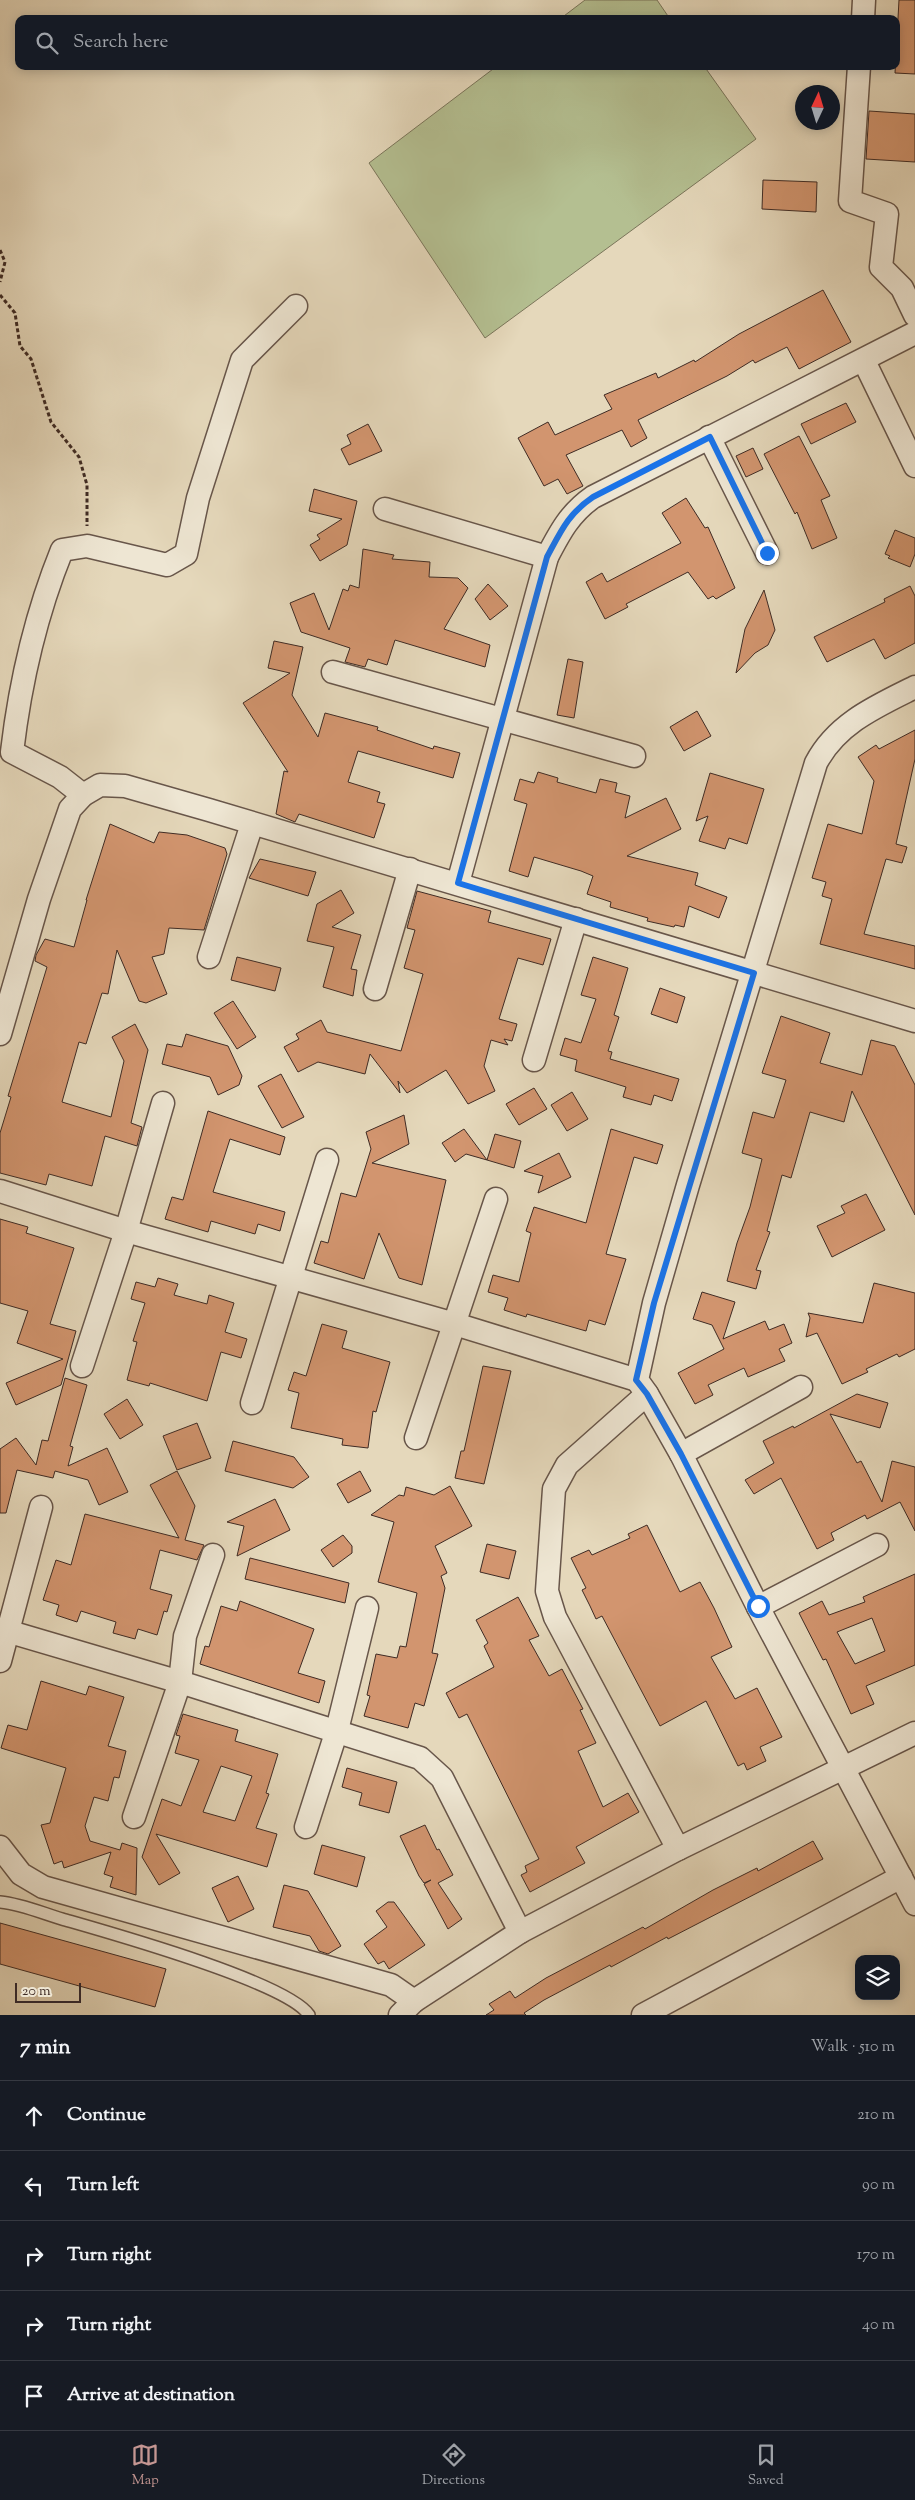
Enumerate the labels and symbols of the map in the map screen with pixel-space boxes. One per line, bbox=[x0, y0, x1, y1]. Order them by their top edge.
north arrow bbox=[795, 85, 840, 130]
route end bbox=[756, 542, 779, 565]
route start bbox=[747, 1595, 770, 1618]
scale bar bbox=[15, 1980, 81, 2003]

